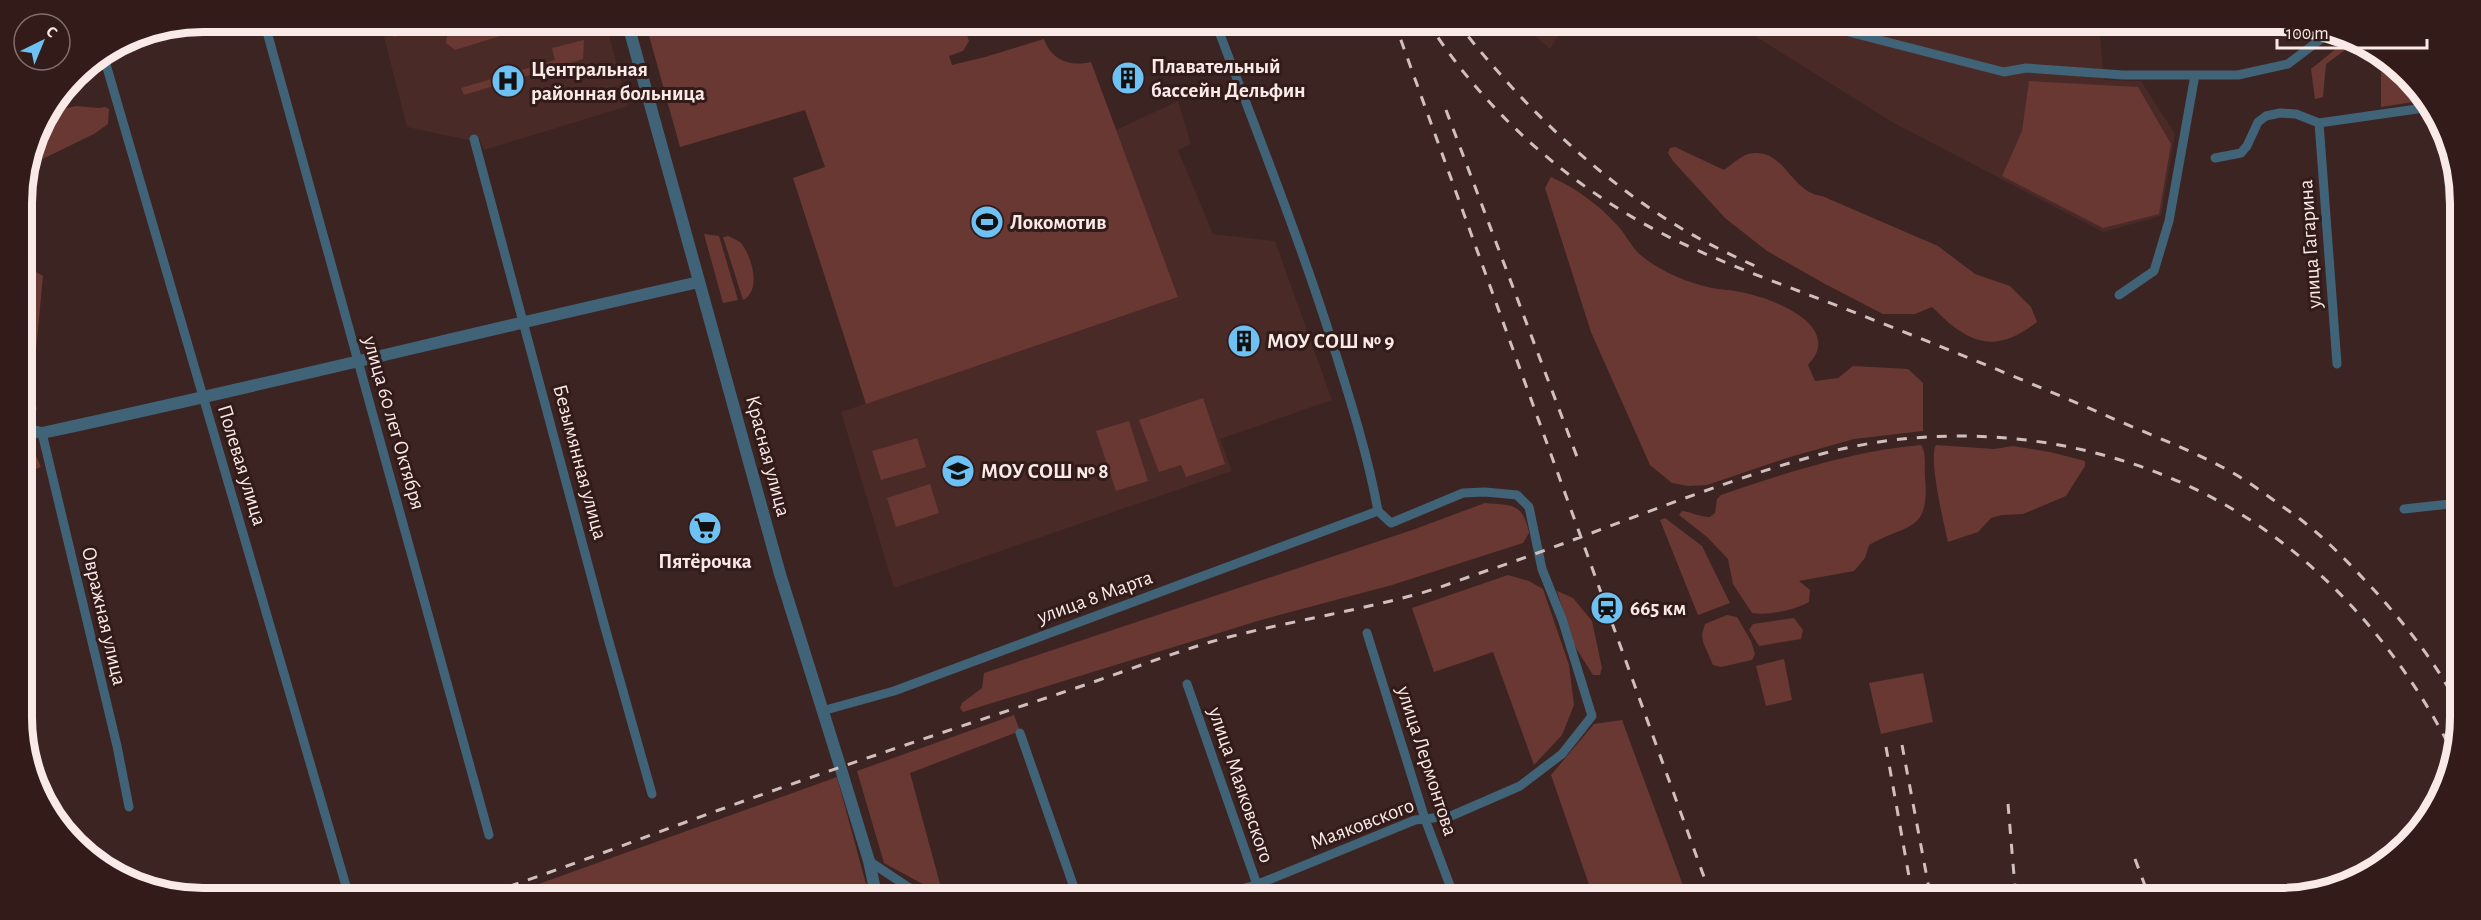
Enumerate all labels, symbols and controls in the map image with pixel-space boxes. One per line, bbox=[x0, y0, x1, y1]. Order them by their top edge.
north arrow bbox=[12, 12, 72, 72]
scale bar bbox=[2277, 12, 2427, 50]
text: С bbox=[43, 23, 60, 41]
text: 100 m bbox=[2286, 25, 2329, 43]
place label: Плавательный бассейн Дельфин bbox=[1151, 56, 1306, 101]
place label: Центральная районная больница bbox=[531, 59, 705, 104]
building icon: Плавательный бассейн Дельфин bbox=[1110, 60, 1146, 96]
hospital icon: Центральная районная больница bbox=[490, 63, 526, 99]
street label: улица Гагарина bbox=[2295, 178, 2325, 310]
sports icon: Локомотив bbox=[969, 204, 1005, 240]
place label: Локомотив bbox=[1010, 212, 1106, 233]
building icon: МОУ СОШ № 9 bbox=[1226, 323, 1262, 359]
place label: МОУ СОШ № 9 bbox=[1267, 331, 1394, 352]
street label: улица 60 лет Октября bbox=[359, 333, 429, 512]
street label: Безымянная улица bbox=[549, 382, 611, 542]
street label: Красная улица bbox=[742, 393, 794, 519]
street label: Полевая улица bbox=[214, 402, 270, 528]
school or university icon: МОУ СОШ № 8 bbox=[940, 453, 976, 489]
place label: МОУ СОШ № 8 bbox=[981, 461, 1109, 482]
supermarket icon: Пятёрочка bbox=[687, 510, 723, 546]
street label: Овражная улица bbox=[78, 545, 130, 688]
place label: Пятёрочка bbox=[658, 551, 752, 572]
street label: улица 8 Марта bbox=[1034, 566, 1156, 628]
station icon: 665 км bbox=[1589, 590, 1625, 626]
place label: 665 км bbox=[1630, 598, 1686, 619]
street label: улица Лермонтова bbox=[1393, 683, 1461, 839]
street label: улица Маяковского bbox=[1204, 704, 1277, 865]
street label: Маяковского bbox=[1307, 795, 1417, 853]

